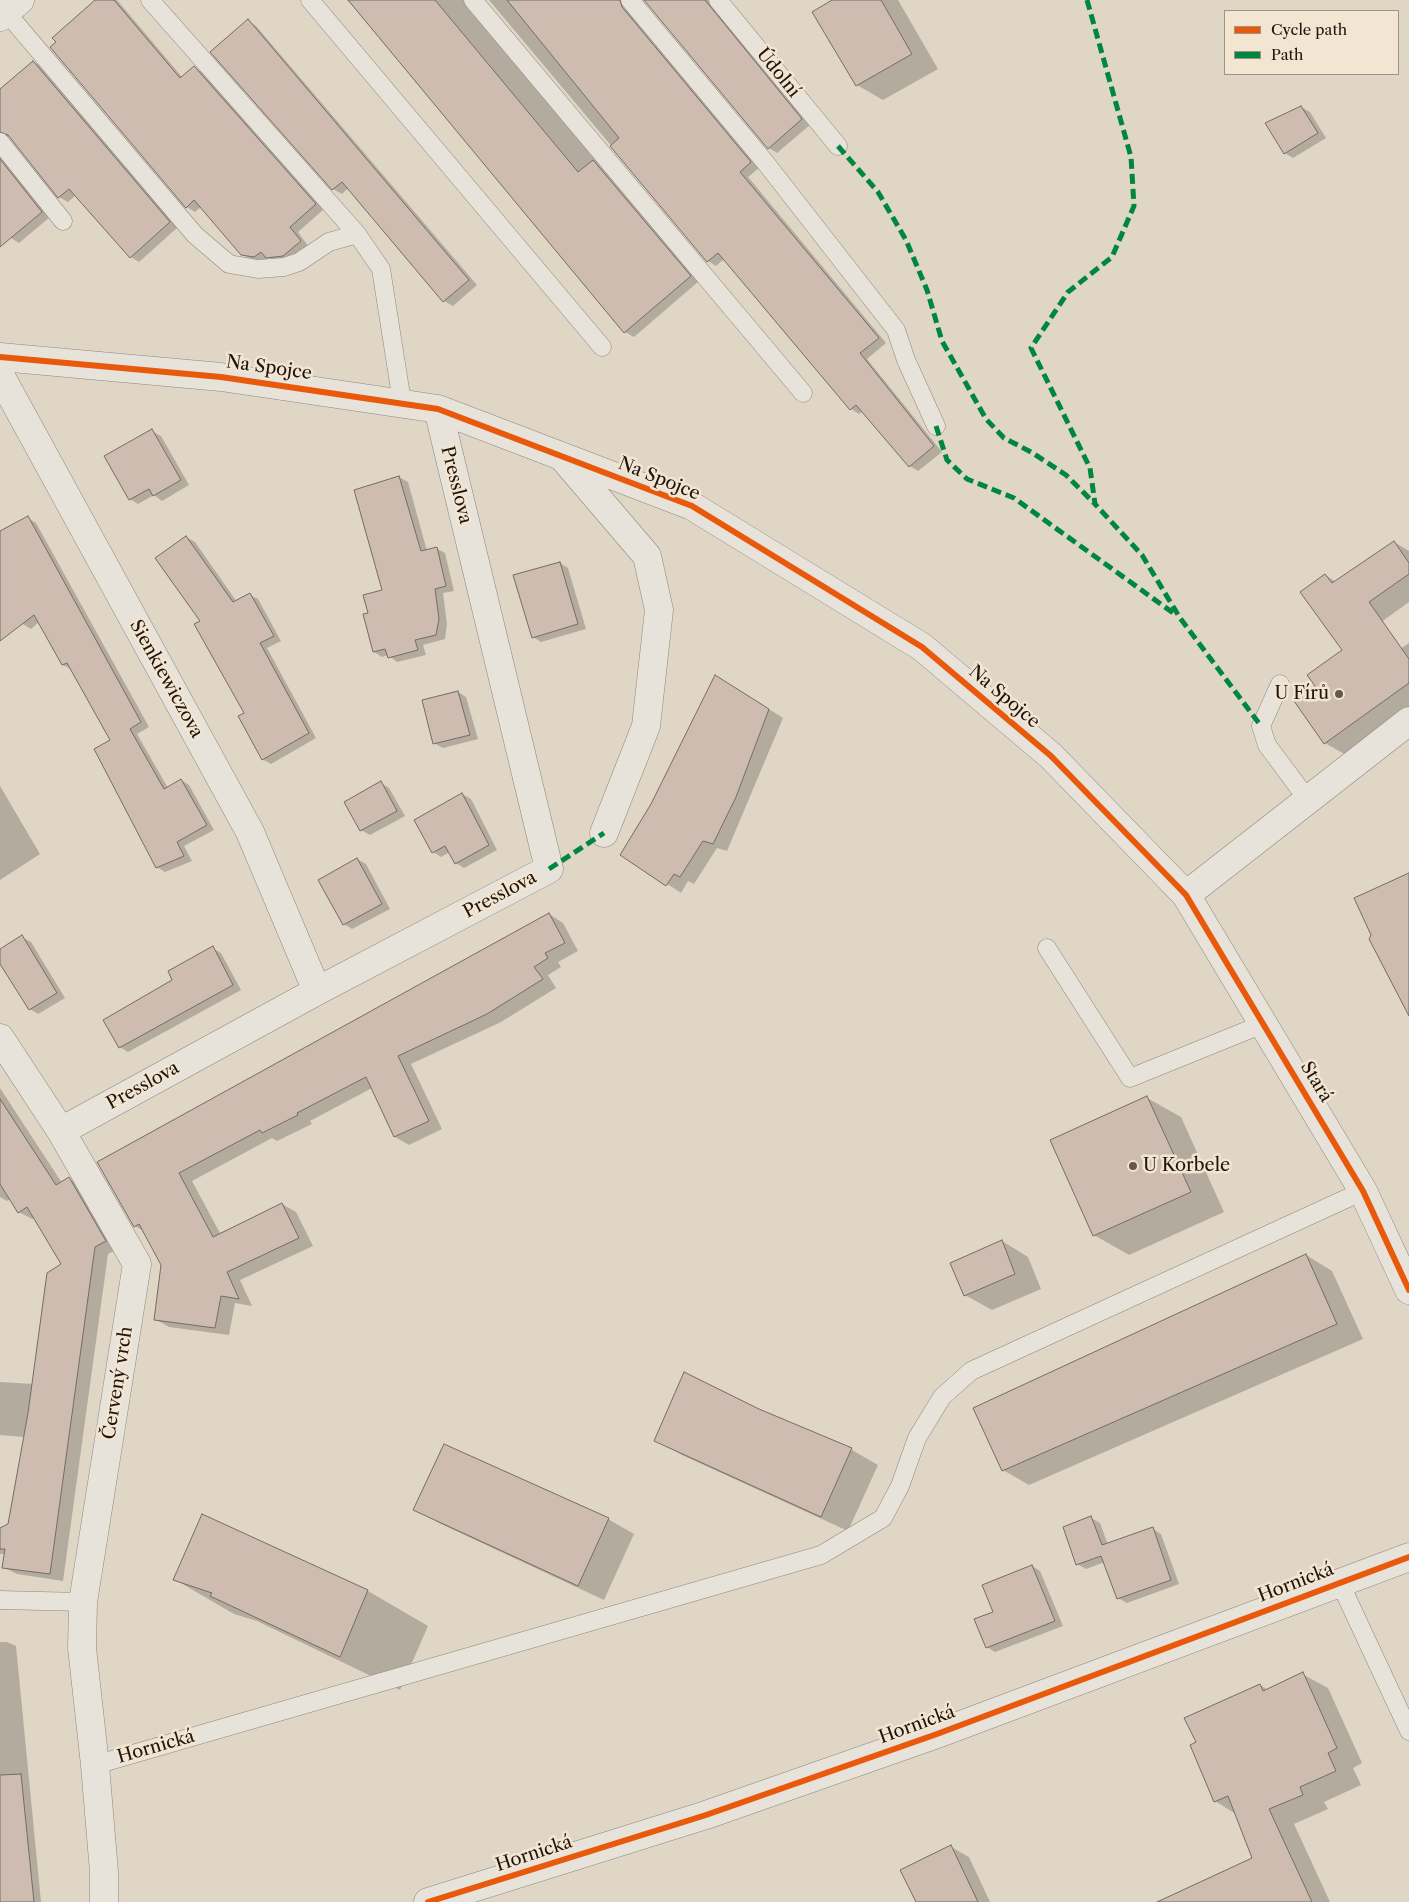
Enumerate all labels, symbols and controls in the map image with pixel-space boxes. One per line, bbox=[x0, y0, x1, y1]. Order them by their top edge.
legend bbox=[1224, 10, 1399, 75]
text: Cycle path bbox=[1271, 20, 1347, 39]
street label: Údolní bbox=[752, 44, 804, 102]
text: Path bbox=[1271, 45, 1303, 64]
street label: Na Spojce bbox=[225, 351, 313, 385]
street label: Presslova bbox=[436, 444, 476, 526]
street label: Na Spojce bbox=[615, 453, 703, 505]
street label: Sienkiewiczova bbox=[125, 616, 207, 742]
street label: Na Spojce bbox=[964, 661, 1044, 733]
place label: U Fírů bbox=[1275, 683, 1329, 705]
marker: U Fírů bbox=[1333, 688, 1345, 700]
street label: Presslova bbox=[460, 867, 540, 923]
street label: Presslova bbox=[103, 1057, 183, 1115]
street label: Stará bbox=[1296, 1058, 1336, 1106]
place label: U Korbele bbox=[1143, 1155, 1230, 1177]
marker: U Korbele bbox=[1127, 1160, 1139, 1172]
street label: Červený vrch bbox=[98, 1325, 138, 1441]
street label: Hornická bbox=[1255, 1559, 1337, 1607]
street label: Hornická bbox=[876, 1701, 958, 1749]
street label: Hornická bbox=[115, 1726, 197, 1768]
street label: Hornická bbox=[493, 1831, 575, 1877]

